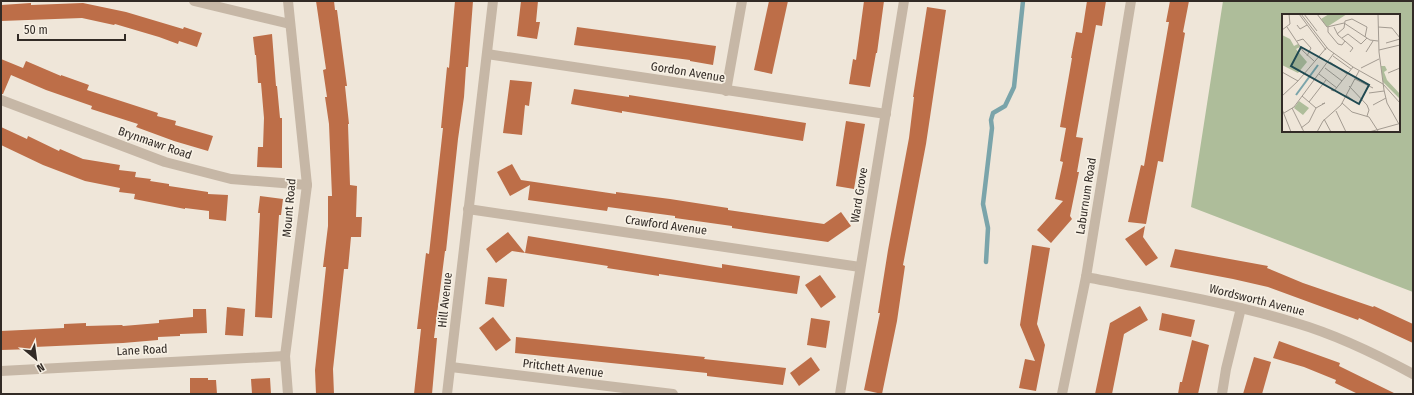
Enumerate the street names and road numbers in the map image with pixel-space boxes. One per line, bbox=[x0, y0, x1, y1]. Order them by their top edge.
street label: Gordon Avenue bbox=[650, 59, 726, 85]
street label: Brynmawr Road bbox=[116, 124, 194, 162]
street label: Laburnum Road bbox=[1073, 157, 1099, 235]
street label: Ward Grove bbox=[848, 166, 870, 224]
street label: Mount Road bbox=[279, 178, 299, 238]
street label: Crawford Avenue bbox=[624, 212, 708, 238]
street label: Hill Avenue bbox=[435, 272, 455, 328]
street label: Wordsworth Avenue bbox=[1208, 281, 1306, 319]
street label: Lane Road bbox=[116, 342, 168, 358]
street label: Pritchett Avenue bbox=[522, 356, 604, 380]

